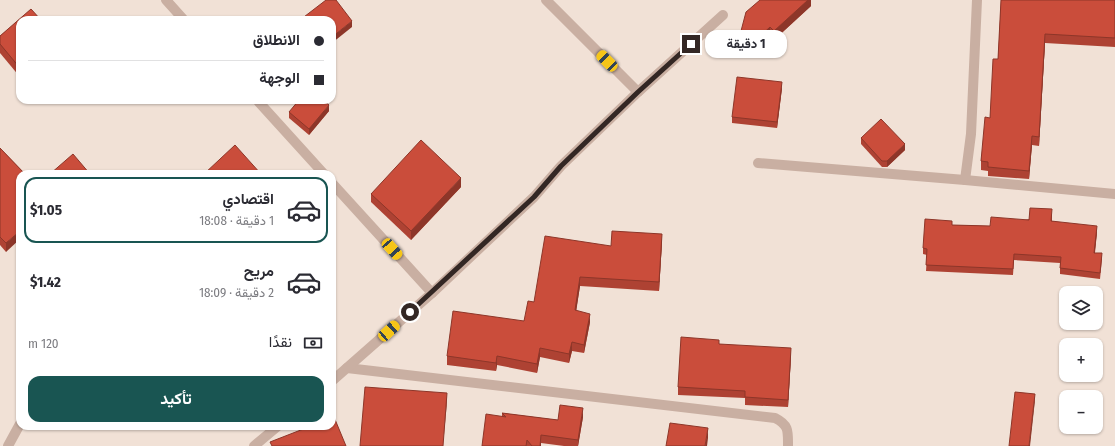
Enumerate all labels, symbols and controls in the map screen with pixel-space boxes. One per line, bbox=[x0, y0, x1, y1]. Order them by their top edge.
callout: 1 دقيقة bbox=[705, 30, 787, 58]
text: الانطلاق bbox=[253, 31, 300, 49]
route end bbox=[682, 35, 700, 53]
text: 1 دقيقة bbox=[727, 36, 765, 51]
car bbox=[594, 48, 620, 74]
text: الوجهة bbox=[259, 69, 300, 87]
text: اقتصادي bbox=[222, 190, 274, 208]
icon: car bbox=[286, 192, 322, 228]
text: $1.05 bbox=[30, 201, 62, 219]
text: 1 دقيقة · 18:08 bbox=[199, 213, 274, 228]
car bbox=[380, 236, 404, 262]
text: مريح bbox=[244, 262, 274, 280]
icon: car bbox=[286, 264, 322, 300]
text: $1.42 bbox=[30, 273, 61, 291]
text: 2 دقيقة · 18:09 bbox=[199, 285, 274, 300]
map controls bbox=[1059, 286, 1103, 434]
button: layers bbox=[1059, 286, 1103, 330]
route start bbox=[401, 303, 419, 321]
car bbox=[376, 319, 402, 343]
icon: cash bbox=[302, 332, 324, 354]
text: نقدًا bbox=[269, 333, 292, 351]
text: 120 m bbox=[28, 336, 59, 351]
button: + bbox=[1059, 338, 1103, 382]
button: تأكيد bbox=[28, 376, 324, 422]
button: − bbox=[1059, 390, 1103, 434]

